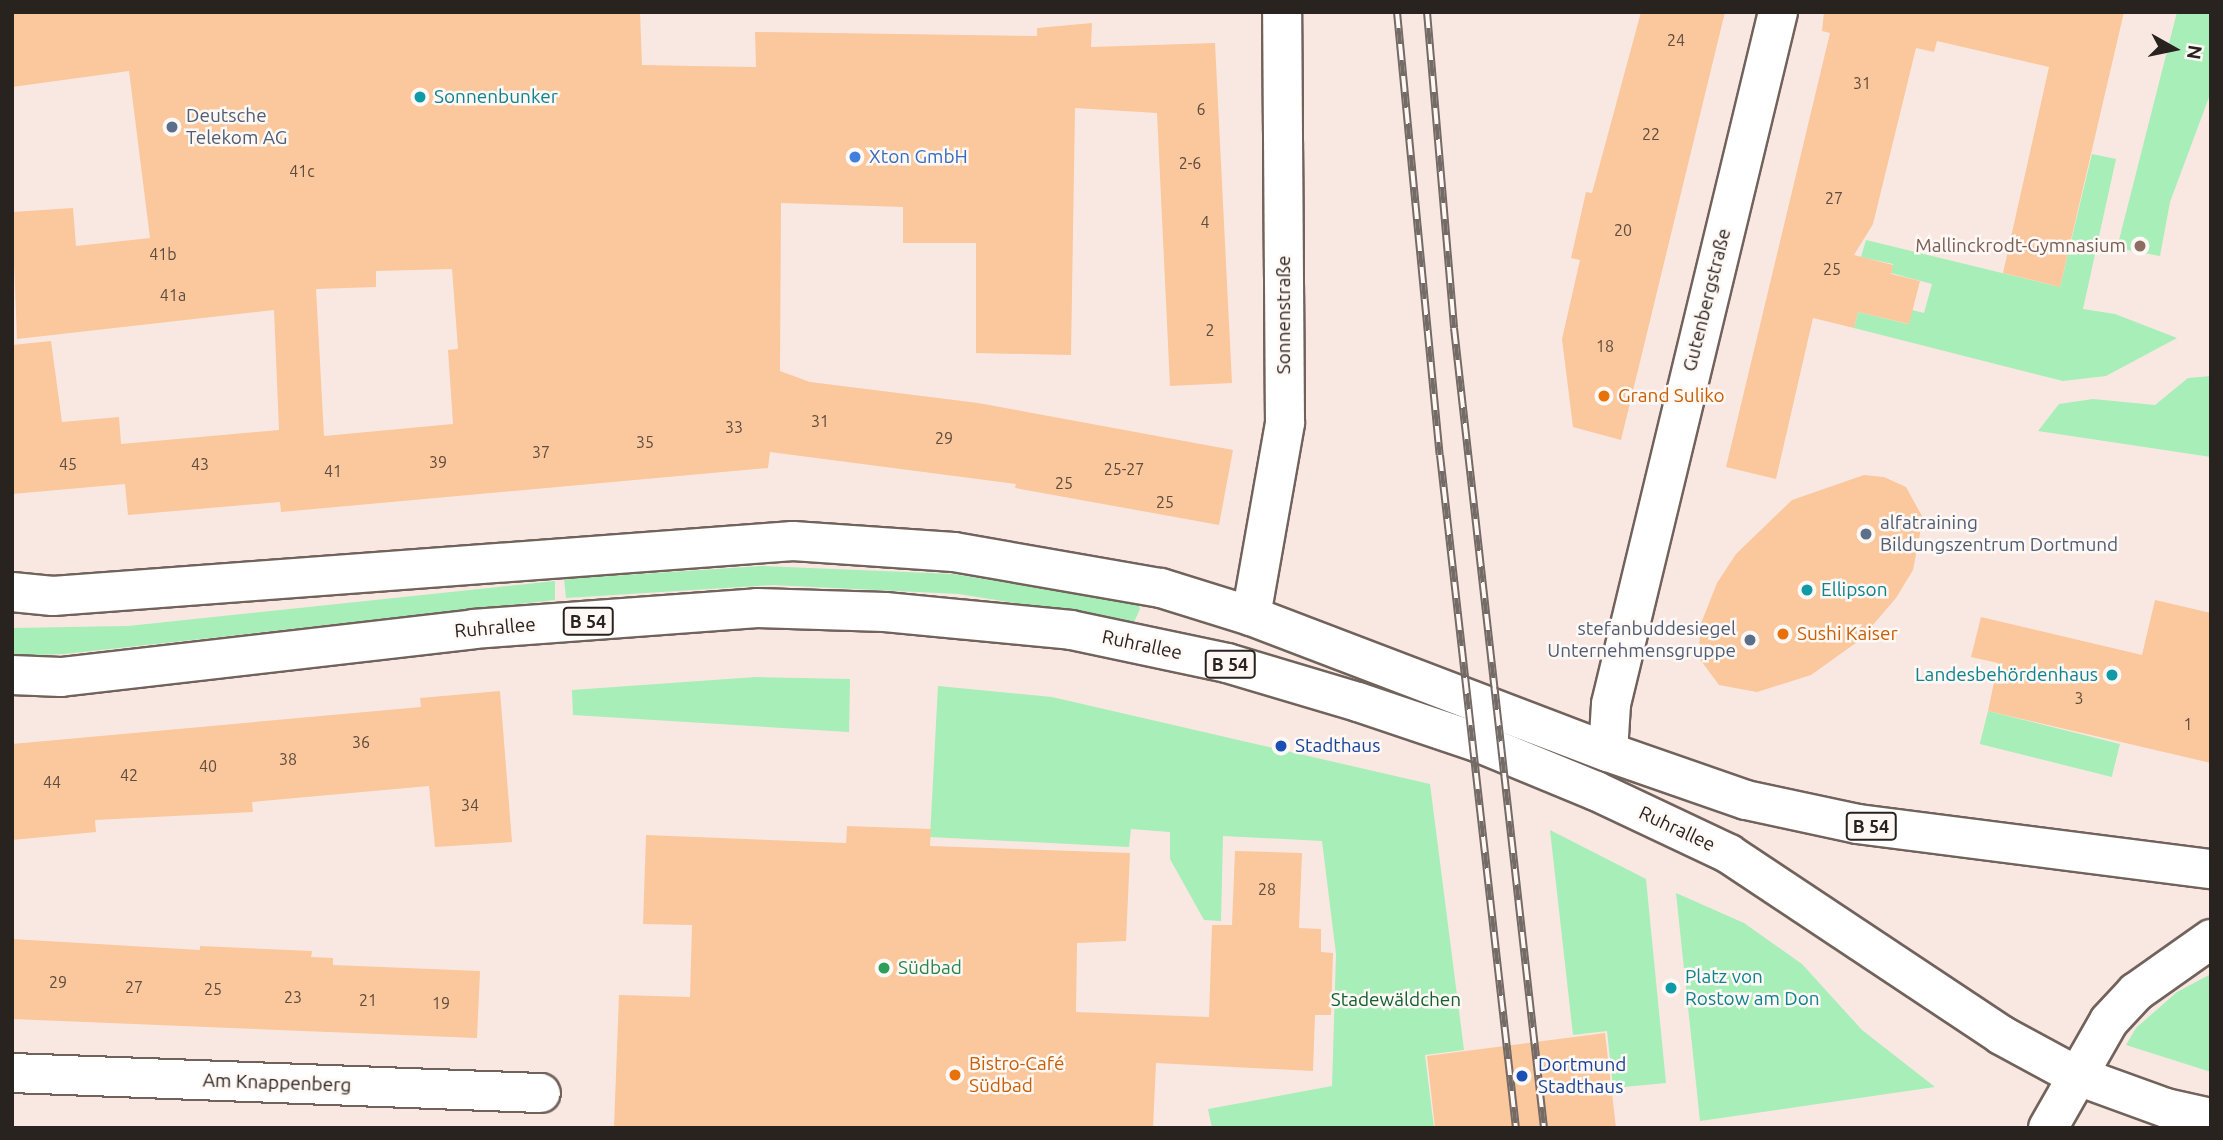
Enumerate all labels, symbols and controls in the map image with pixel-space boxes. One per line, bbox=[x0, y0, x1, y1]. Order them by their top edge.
north arrow bbox=[2139, 14, 2209, 84]
house number: 24 bbox=[1667, 30, 1685, 50]
text: N bbox=[2183, 44, 2207, 61]
house number: 31 bbox=[1853, 73, 1871, 93]
place label: Sonnenbunker bbox=[434, 86, 558, 108]
marker: Sonnenbunker bbox=[412, 89, 428, 105]
house number: 6 bbox=[1196, 99, 1206, 119]
place label: Deutsche Telekom AG bbox=[186, 105, 287, 149]
marker: Deutsche Telekom AG bbox=[164, 119, 180, 135]
house number: 22 bbox=[1642, 124, 1660, 144]
place label: Xton GmbH bbox=[869, 146, 968, 168]
marker: Xton GmbH bbox=[847, 149, 863, 165]
house number: 2-6 bbox=[1179, 153, 1201, 173]
house number: 41c bbox=[289, 161, 315, 181]
house number: 27 bbox=[1825, 188, 1843, 208]
house number: 4 bbox=[1200, 212, 1210, 232]
house number: 20 bbox=[1614, 220, 1632, 240]
street label: Gutenbergstraße bbox=[1678, 226, 1736, 374]
place label: Mallinckrodt-Gymnasium bbox=[1915, 235, 2126, 257]
marker: Mallinckrodt-Gymnasium bbox=[2132, 238, 2148, 254]
house number: 41b bbox=[149, 244, 177, 264]
street label: Sonnenstraße bbox=[1273, 256, 1295, 374]
house number: 25 bbox=[1823, 259, 1841, 279]
house number: 41a bbox=[160, 285, 186, 305]
house number: 2 bbox=[1205, 320, 1215, 340]
house number: 18 bbox=[1596, 336, 1614, 356]
place label: Grand Suliko bbox=[1618, 385, 1725, 407]
marker: Grand Suliko bbox=[1596, 388, 1612, 404]
house number: 31 bbox=[811, 411, 829, 431]
house number: 33 bbox=[725, 417, 743, 437]
house number: 29 bbox=[935, 428, 953, 448]
house number: 35 bbox=[636, 432, 654, 452]
house number: 37 bbox=[532, 442, 550, 462]
house number: 39 bbox=[429, 452, 447, 472]
house number: 45 bbox=[59, 454, 77, 474]
house number: 43 bbox=[191, 454, 209, 474]
house number: 25-27 bbox=[1104, 459, 1144, 479]
house number: 41 bbox=[324, 461, 342, 481]
house number: 25 bbox=[1055, 473, 1073, 493]
house number: 25 bbox=[1156, 492, 1174, 512]
place label: alfatraining Bildungszentrum Dortmund bbox=[1880, 512, 2118, 556]
marker: alfatraining Bildungszentrum Dortmund bbox=[1858, 526, 1874, 542]
place label: Ellipson bbox=[1821, 579, 1888, 601]
marker: Ellipson bbox=[1799, 582, 1815, 598]
road number: B 54 bbox=[562, 606, 614, 636]
street label: Ruhrallee bbox=[453, 613, 537, 643]
place label: stefanbuddesiegel Unternehmensgruppe bbox=[1547, 618, 1736, 662]
place label: Sushi Kaiser bbox=[1797, 623, 1898, 645]
street label: Ruhrallee bbox=[1100, 625, 1184, 665]
marker: Sushi Kaiser bbox=[1775, 626, 1791, 642]
marker: stefanbuddesiegel Unternehmensgruppe bbox=[1742, 632, 1758, 648]
road number: B 54 bbox=[1204, 650, 1256, 678]
place label: Landesbehördenhaus bbox=[1915, 664, 2098, 686]
marker: Landesbehördenhaus bbox=[2104, 667, 2120, 683]
house number: 3 bbox=[2074, 688, 2084, 708]
house number: 1 bbox=[2183, 714, 2193, 734]
house number: 36 bbox=[352, 732, 370, 752]
place label: Stadthaus bbox=[1295, 735, 1380, 757]
marker: Stadthaus bbox=[1273, 738, 1289, 754]
house number: 38 bbox=[279, 749, 297, 769]
house number: 40 bbox=[199, 756, 217, 776]
house number: 42 bbox=[120, 765, 138, 785]
house number: 44 bbox=[43, 772, 61, 792]
house number: 34 bbox=[461, 795, 479, 815]
street label: Ruhrallee bbox=[1635, 801, 1719, 857]
road number: B 54 bbox=[1845, 812, 1897, 840]
house number: 28 bbox=[1258, 879, 1276, 899]
place label: Südbad bbox=[898, 957, 962, 979]
marker: Südbad bbox=[876, 960, 892, 976]
place label: Platz von Rostow am Don bbox=[1685, 966, 1820, 1010]
house number: 29 bbox=[49, 972, 67, 992]
house number: 27 bbox=[125, 977, 143, 997]
house number: 25 bbox=[204, 979, 222, 999]
marker: Platz von Rostow am Don bbox=[1663, 980, 1679, 996]
house number: 23 bbox=[284, 987, 302, 1007]
park label: Stadewäldchen bbox=[1331, 989, 1461, 1011]
house number: 21 bbox=[359, 990, 377, 1010]
house number: 19 bbox=[432, 993, 450, 1013]
place label: Bistro-Café Südbad bbox=[969, 1053, 1064, 1097]
place label: Dortmund Stadthaus bbox=[1538, 1054, 1626, 1098]
marker: Dortmund Stadthaus bbox=[1512, 1066, 1532, 1086]
marker: Bistro-Café Südbad bbox=[947, 1067, 963, 1083]
street label: Am Knappenberg bbox=[202, 1069, 352, 1097]

